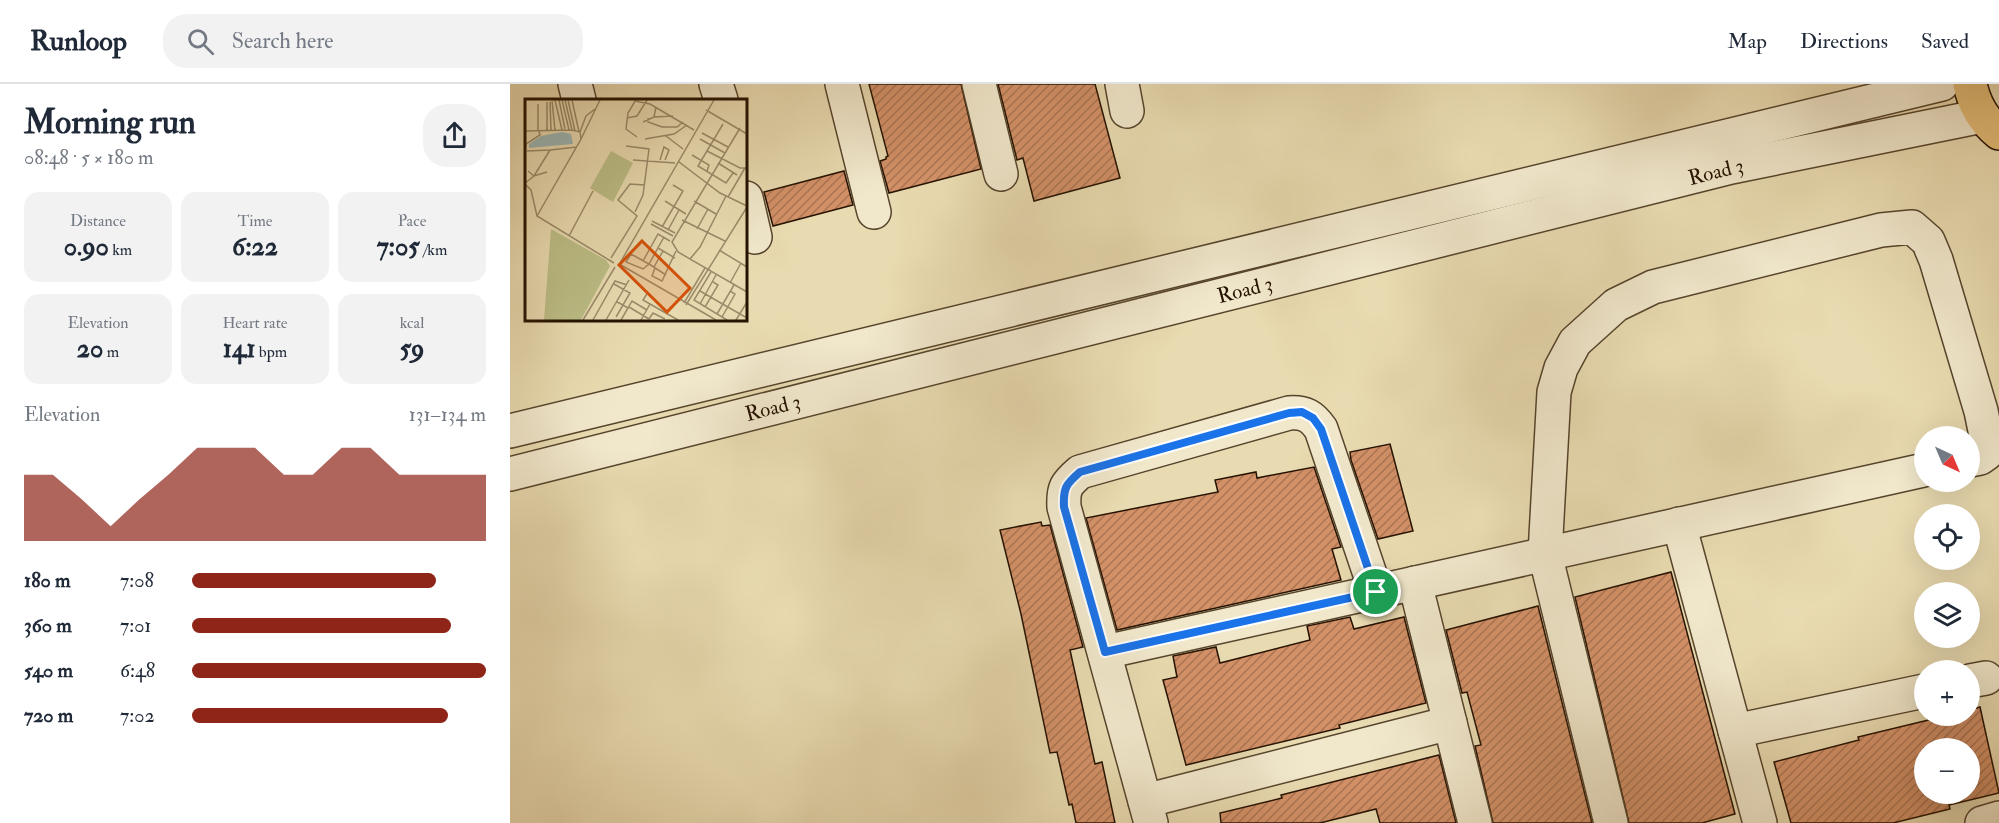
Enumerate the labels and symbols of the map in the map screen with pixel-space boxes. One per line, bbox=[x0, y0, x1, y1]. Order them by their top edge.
inset map bbox=[525, 99, 747, 321]
street label: Road 3 bbox=[1685, 152, 1747, 192]
street label: Road 3 bbox=[1214, 270, 1276, 310]
street label: Road 3 bbox=[742, 388, 804, 428]
north arrow bbox=[1914, 426, 1980, 492]
pin bbox=[1350, 566, 1401, 617]

